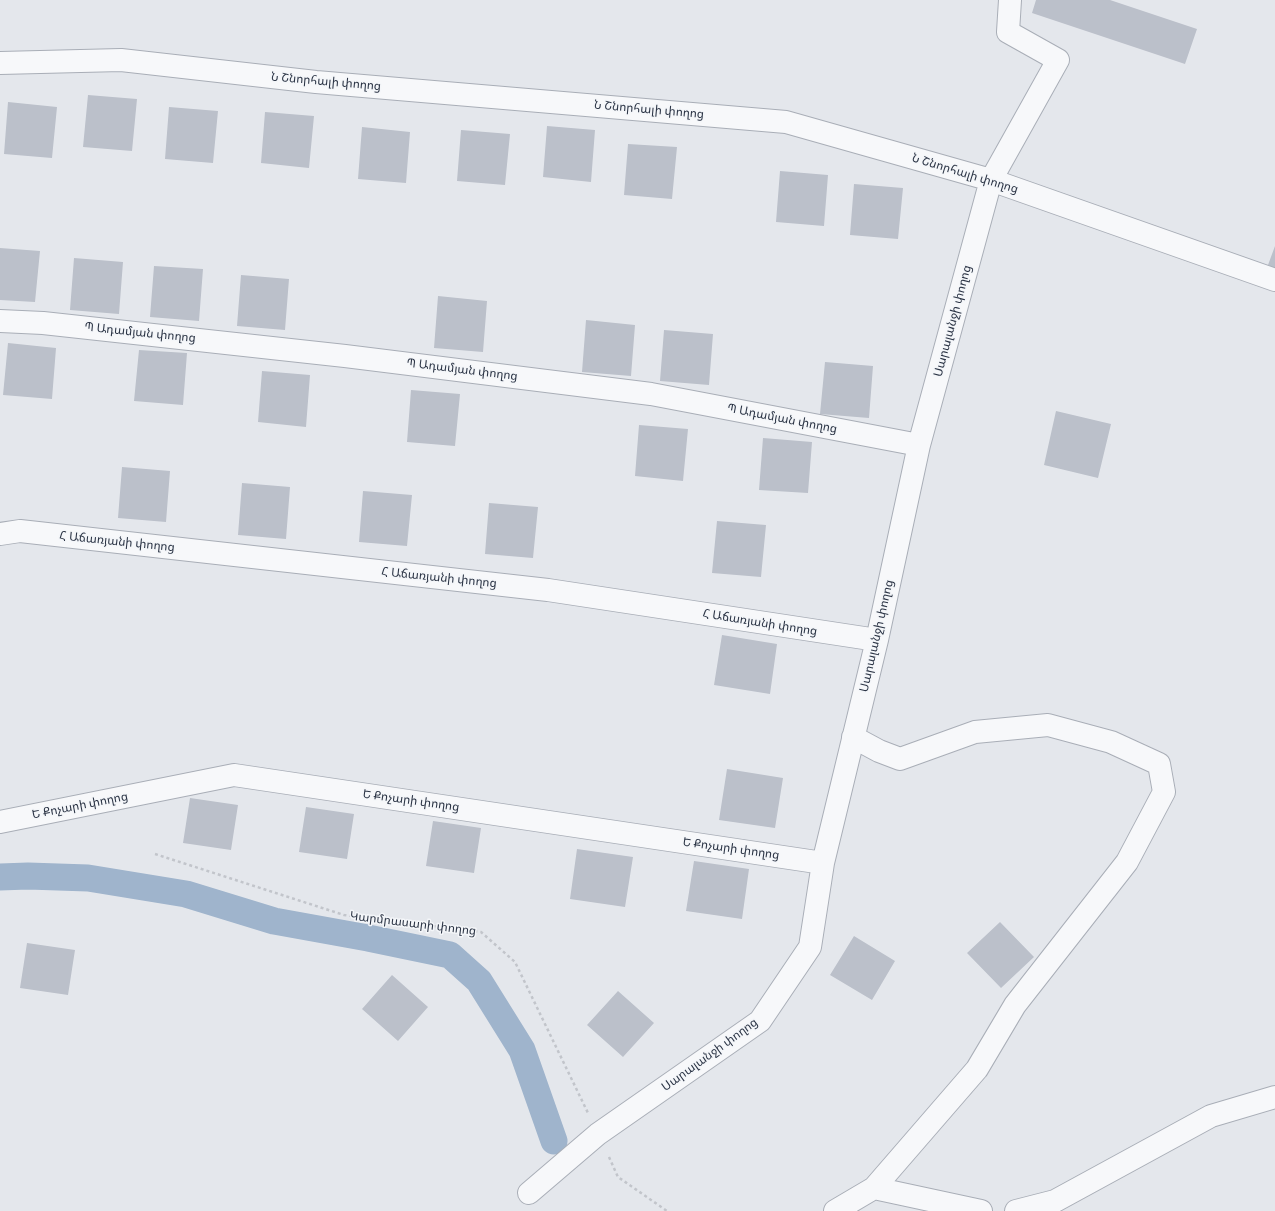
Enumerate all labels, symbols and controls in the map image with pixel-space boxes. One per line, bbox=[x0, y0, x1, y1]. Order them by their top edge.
street label: Ն Շնորհալի փողոց bbox=[270, 70, 382, 94]
street label: Ն Շնորհալի փողոց bbox=[593, 98, 705, 122]
street label: Ն Շնորհալի փողոց bbox=[910, 151, 1020, 197]
street label: Սարալանջի փողոց bbox=[931, 264, 975, 378]
street label: Պ Ադամյան փողոց bbox=[84, 320, 196, 346]
street label: Պ Ադամյան փողոց bbox=[406, 356, 518, 384]
street label: Պ Ադամյան փողոց bbox=[726, 401, 838, 437]
street label: Հ Աճառյանի փողոց bbox=[59, 529, 175, 555]
street label: Հ Աճառյանի փողոց bbox=[381, 565, 497, 591]
street label: Սարալանջի փողոց bbox=[857, 578, 897, 694]
street label: Հ Աճառյանի փողոց bbox=[702, 607, 818, 639]
street label: Ե Քոչարի փողոց bbox=[362, 787, 460, 815]
street label: Ե Քոչարի փողոց bbox=[31, 790, 129, 822]
street label: Ե Քոչարի փողոց bbox=[682, 835, 780, 863]
street label: Կարմրասարի փողոց bbox=[349, 909, 477, 939]
street label: Սարալանջի փողոց bbox=[659, 1015, 761, 1095]

